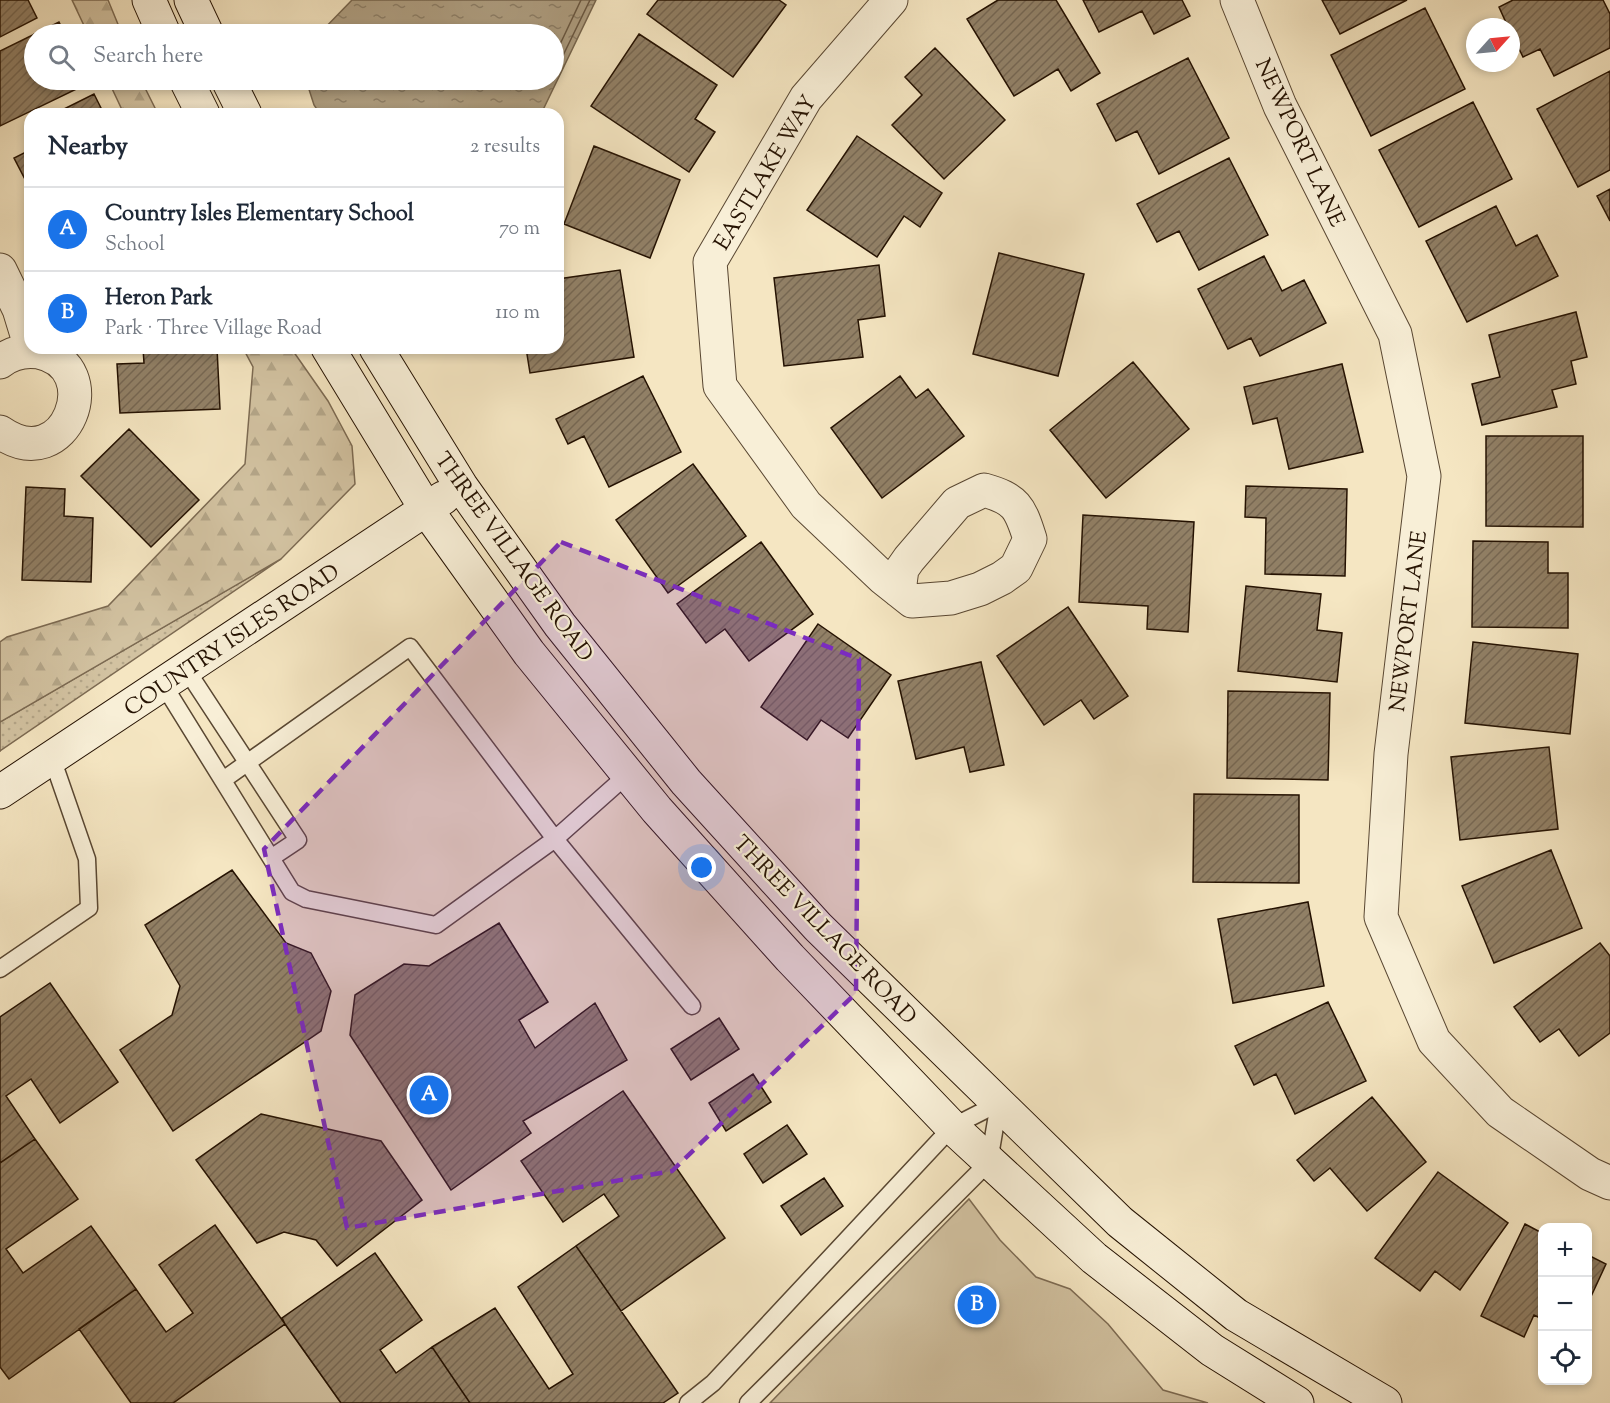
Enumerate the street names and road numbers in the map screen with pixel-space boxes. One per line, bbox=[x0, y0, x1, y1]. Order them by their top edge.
street label: NEWPORT LANE bbox=[1245, 54, 1351, 233]
street label: EASTLAKE WAY bbox=[708, 90, 826, 257]
street label: THREE VILLAGE ROAD bbox=[425, 446, 600, 669]
street label: NEWPORT LANE bbox=[1383, 529, 1437, 714]
street label: COUNTRY ISLES ROAD bbox=[119, 557, 347, 726]
street label: THREE VILLAGE ROAD bbox=[725, 829, 923, 1033]

